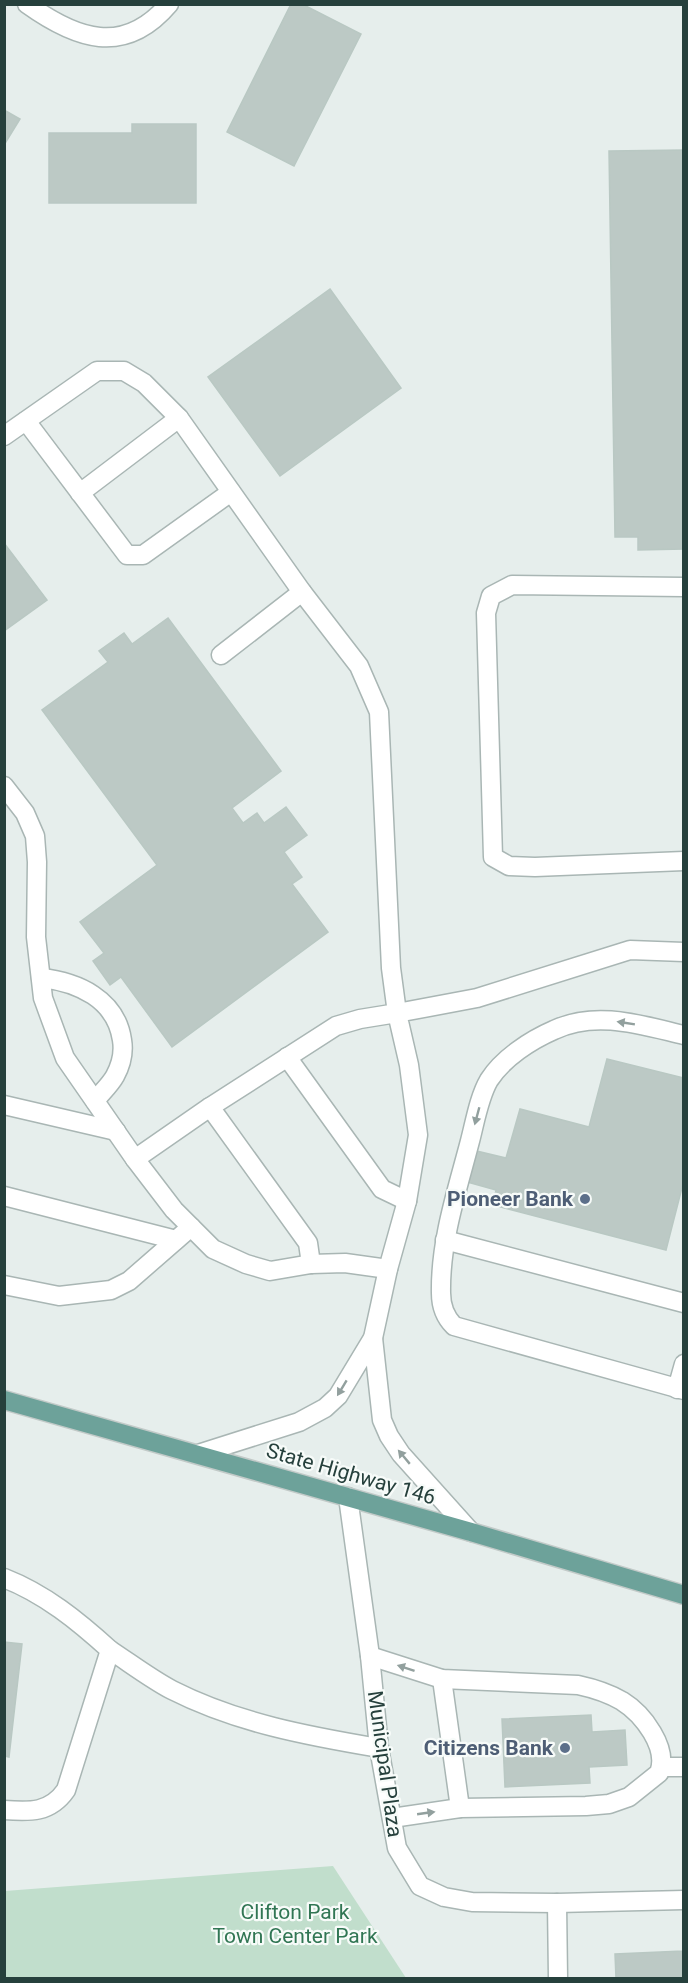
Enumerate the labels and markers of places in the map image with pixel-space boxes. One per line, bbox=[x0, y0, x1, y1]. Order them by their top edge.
place label: Pioneer Bank bbox=[447, 1187, 574, 1211]
marker: Pioneer Bank bbox=[578, 1192, 592, 1206]
place label: Citizens Bank bbox=[424, 1736, 554, 1760]
marker: Citizens Bank bbox=[558, 1741, 572, 1755]

